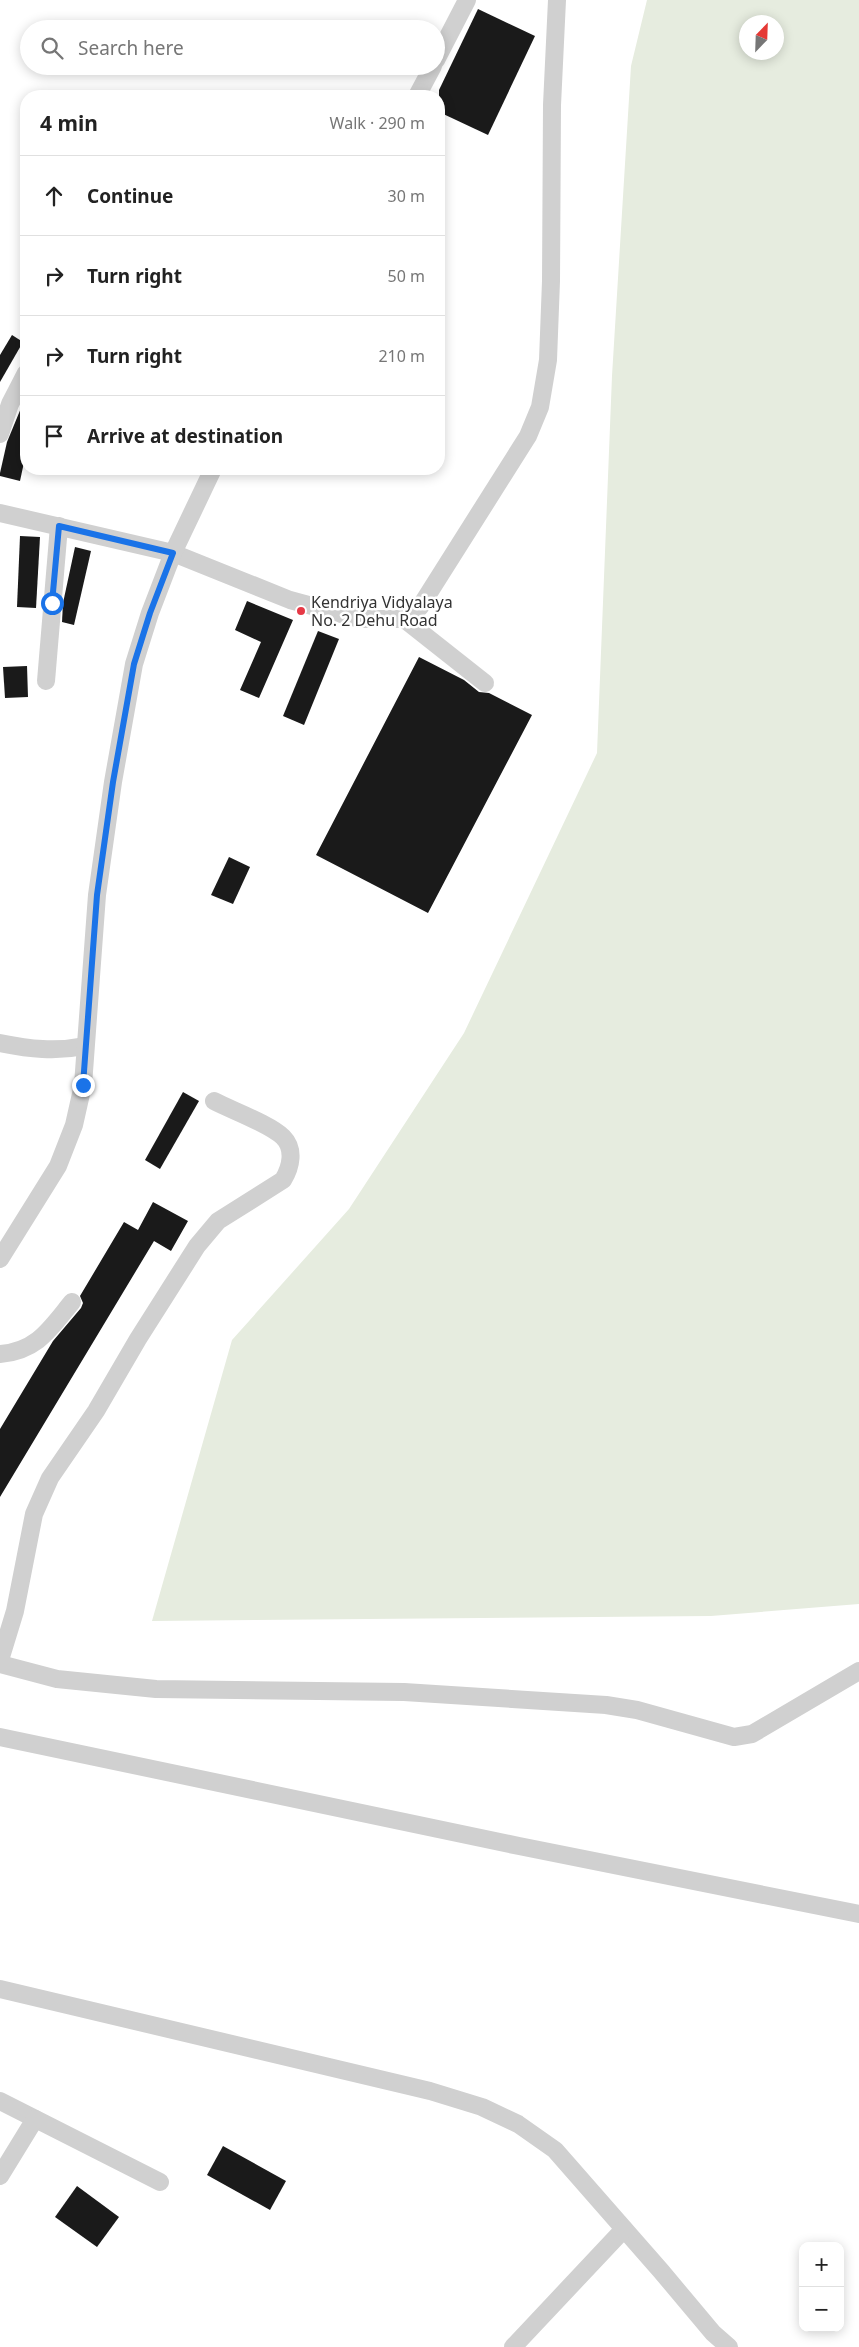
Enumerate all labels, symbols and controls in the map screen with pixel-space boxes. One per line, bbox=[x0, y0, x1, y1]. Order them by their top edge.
north arrow bbox=[739, 15, 784, 60]
search box bbox=[20, 20, 445, 75]
icon: search bbox=[38, 34, 66, 62]
text: Search here bbox=[78, 35, 184, 61]
text: 4 min bbox=[40, 109, 98, 137]
text: Walk · 290 m bbox=[330, 112, 425, 134]
icon: ahead bbox=[40, 182, 68, 210]
text: Continue bbox=[87, 183, 173, 209]
text: 30 m bbox=[388, 185, 425, 207]
icon: right bbox=[40, 262, 68, 290]
text: Turn right bbox=[87, 263, 182, 289]
text: 50 m bbox=[388, 265, 425, 287]
icon: right bbox=[40, 342, 68, 370]
text: Turn right bbox=[87, 343, 182, 369]
text: 210 m bbox=[378, 345, 425, 367]
icon: arrive bbox=[40, 422, 68, 450]
text: Arrive at destination bbox=[87, 423, 283, 449]
place label: Kendriya Vidyalaya No. 2 Dehu Road bbox=[311, 591, 453, 631]
route start bbox=[41, 592, 64, 615]
marker: Kendriya Vidyalaya No. 2 Dehu Road bbox=[295, 605, 307, 617]
route end bbox=[72, 1074, 95, 1097]
map controls bbox=[799, 2242, 844, 2332]
button: + bbox=[799, 2242, 844, 2287]
button: − bbox=[799, 2287, 844, 2332]

